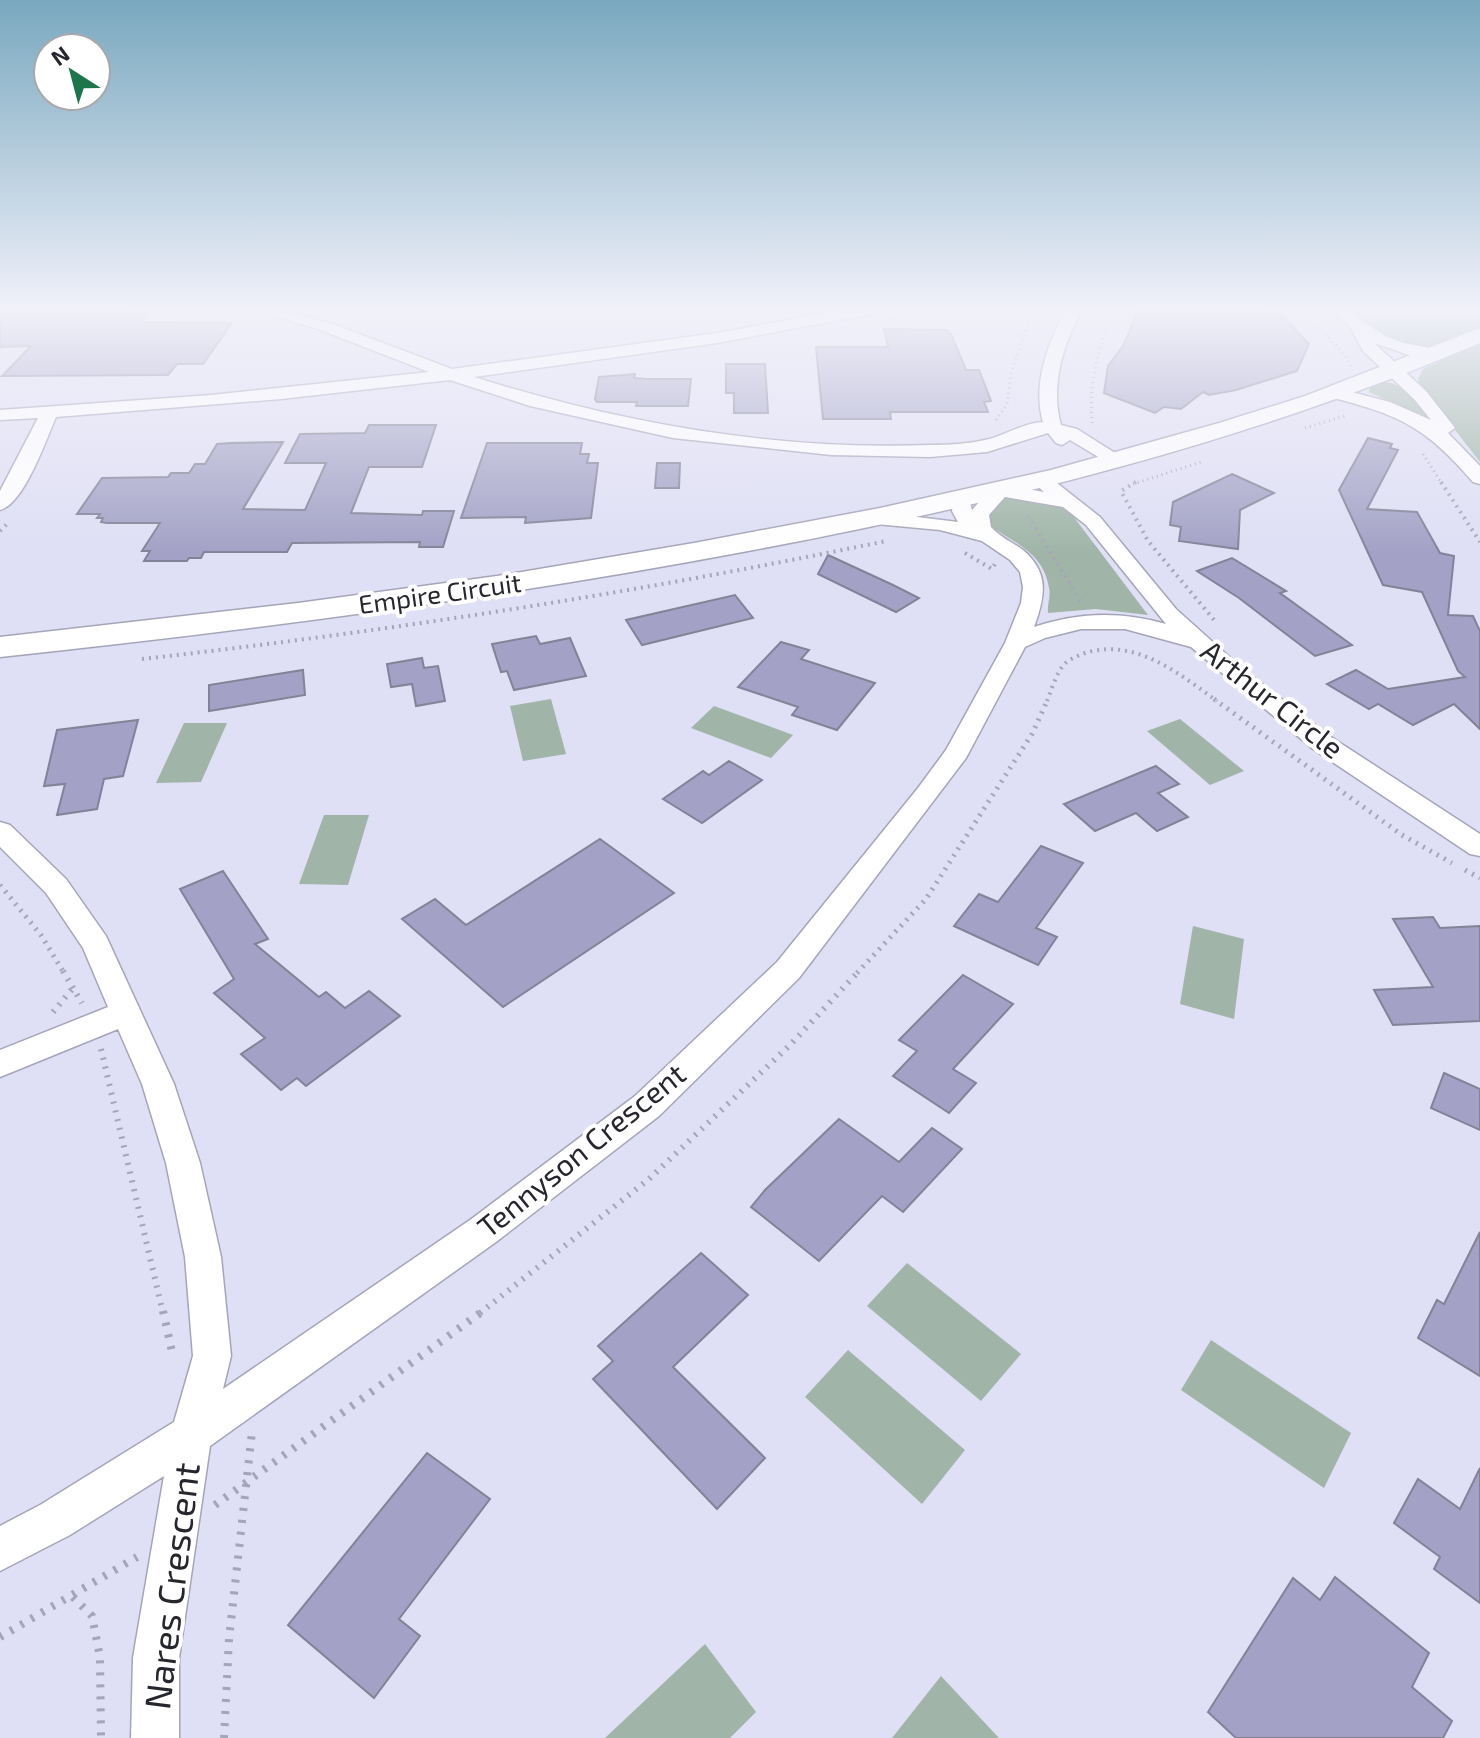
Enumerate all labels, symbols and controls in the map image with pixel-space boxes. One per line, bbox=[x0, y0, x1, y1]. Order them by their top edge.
north arrow bbox=[32, 32, 112, 112]
text: N bbox=[46, 40, 74, 70]
street label: Empire Circuit bbox=[356, 566, 523, 619]
street label: Arthur Circle bbox=[1195, 632, 1352, 765]
street label: Tennyson Crescent bbox=[470, 1055, 692, 1244]
street label: Nares Crescent bbox=[134, 1460, 207, 1712]

